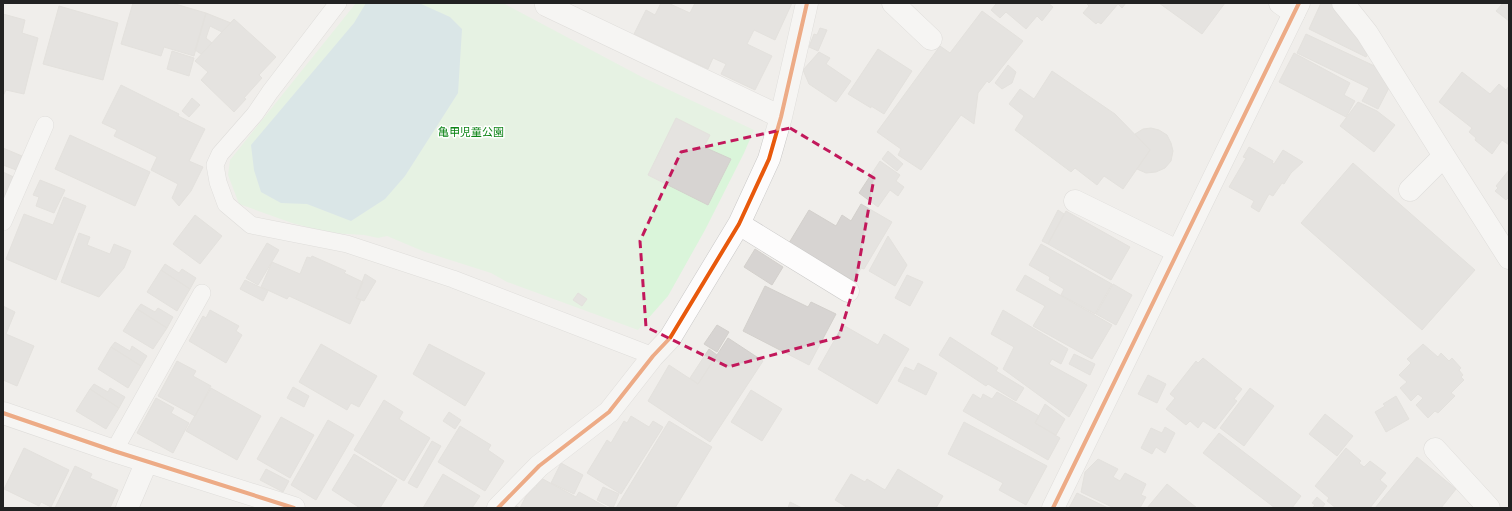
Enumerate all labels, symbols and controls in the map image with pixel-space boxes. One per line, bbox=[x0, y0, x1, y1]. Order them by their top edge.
park label: 亀甲児童公園 bbox=[438, 125, 504, 139]

